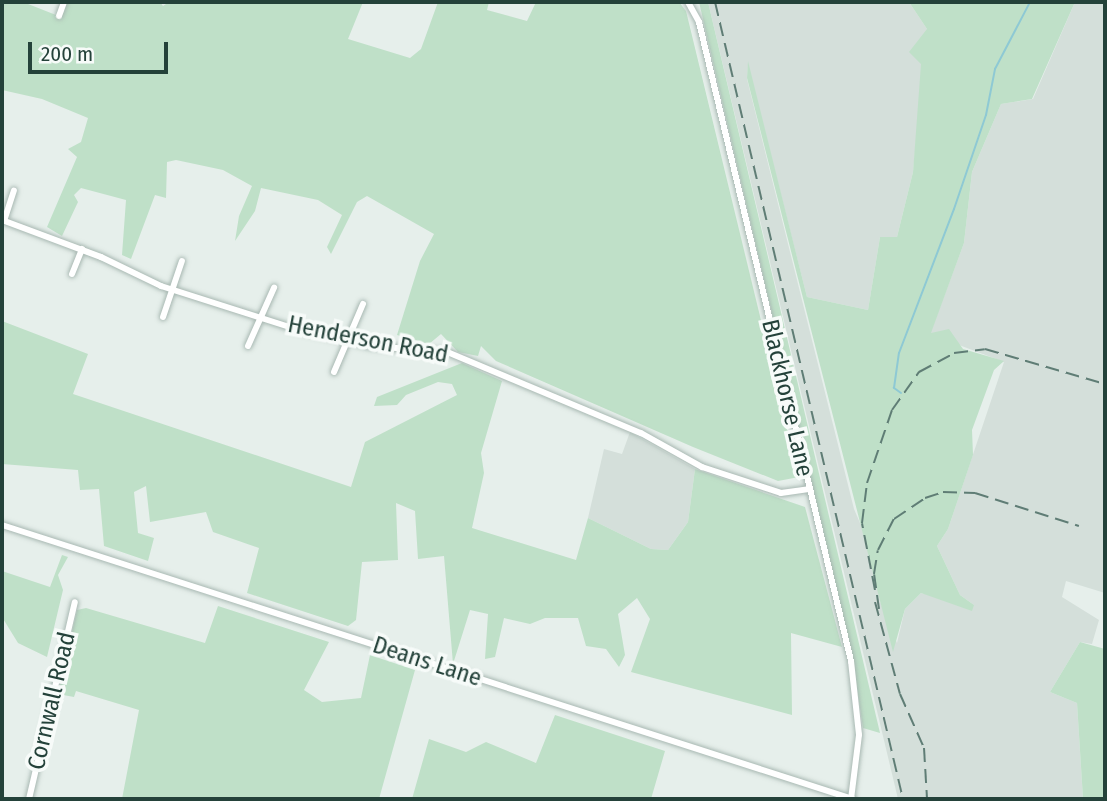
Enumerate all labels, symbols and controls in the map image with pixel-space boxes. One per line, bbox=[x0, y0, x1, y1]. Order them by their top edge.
scale bar bbox=[32, 28, 172, 72]
text: 200 m bbox=[41, 41, 93, 67]
street label: Henderson Road bbox=[285, 310, 451, 370]
street label: Blackhorse Lane bbox=[755, 317, 819, 479]
street label: Cornwall Road bbox=[22, 629, 82, 773]
street label: Deans Lane bbox=[369, 631, 485, 693]

